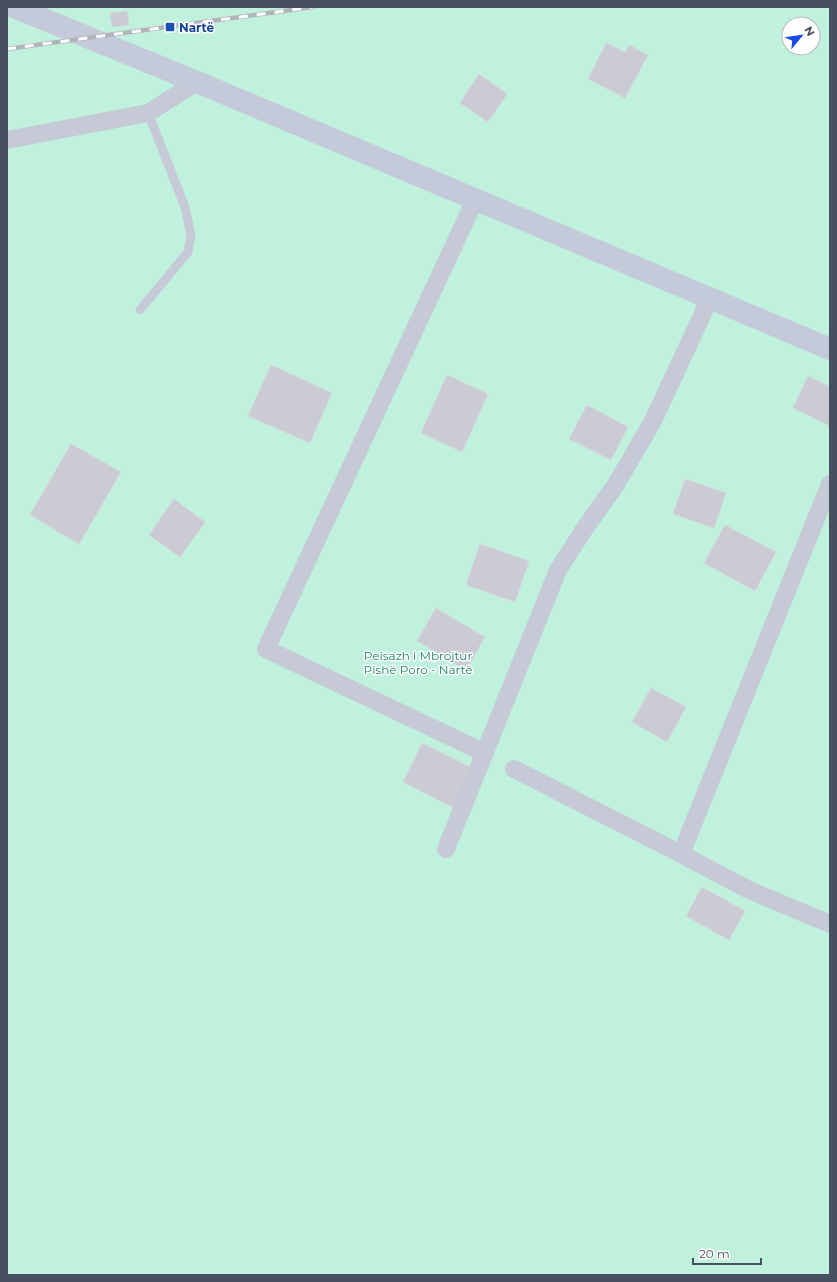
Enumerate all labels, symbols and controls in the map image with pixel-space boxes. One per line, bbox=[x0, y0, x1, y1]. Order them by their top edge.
north arrow bbox=[781, 16, 821, 56]
place label: Nartë bbox=[179, 20, 214, 35]
marker: Nartë bbox=[164, 21, 176, 33]
text: N bbox=[801, 24, 818, 38]
park label: Peisazh i Mbrojtur Pishë Poro - Nartë bbox=[364, 648, 472, 677]
scale bar bbox=[693, 1240, 761, 1266]
text: 20 m bbox=[699, 1246, 730, 1261]

